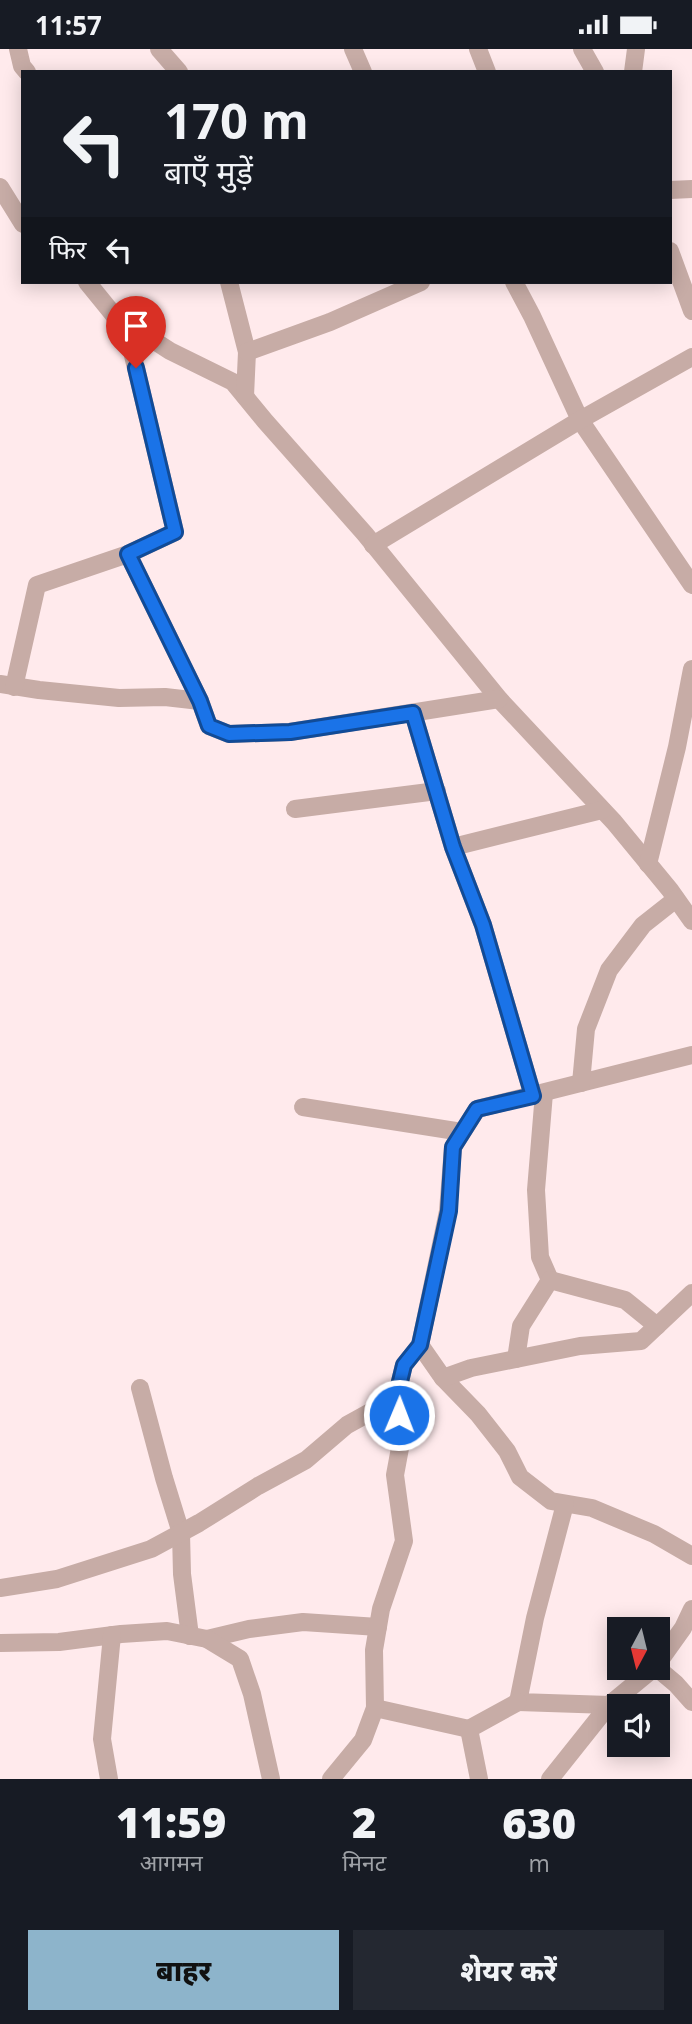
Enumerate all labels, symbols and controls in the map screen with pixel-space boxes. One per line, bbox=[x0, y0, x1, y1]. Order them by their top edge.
text: 11:57 bbox=[35, 7, 102, 43]
text: 170 m bbox=[164, 87, 309, 153]
icon: left bbox=[49, 98, 140, 189]
text: बाएँ मुड़ें bbox=[164, 150, 253, 193]
text: फिर bbox=[49, 231, 86, 267]
icon: left bbox=[100, 231, 138, 269]
pin bbox=[106, 296, 166, 368]
icon: arrive bbox=[117, 307, 155, 345]
position arrow bbox=[362, 1378, 436, 1452]
north arrow bbox=[607, 1617, 670, 1680]
map controls bbox=[607, 1617, 670, 1757]
button: sound bbox=[607, 1694, 670, 1757]
text: 11:59 bbox=[116, 1793, 226, 1850]
text: 2 bbox=[352, 1793, 377, 1850]
text: 630 bbox=[502, 1794, 576, 1851]
text: आगमन bbox=[140, 1846, 203, 1878]
text: मिनट bbox=[342, 1846, 386, 1878]
text: m bbox=[529, 1847, 550, 1879]
button: बाहर bbox=[28, 1930, 339, 2010]
button: शेयर करें bbox=[353, 1930, 664, 2010]

